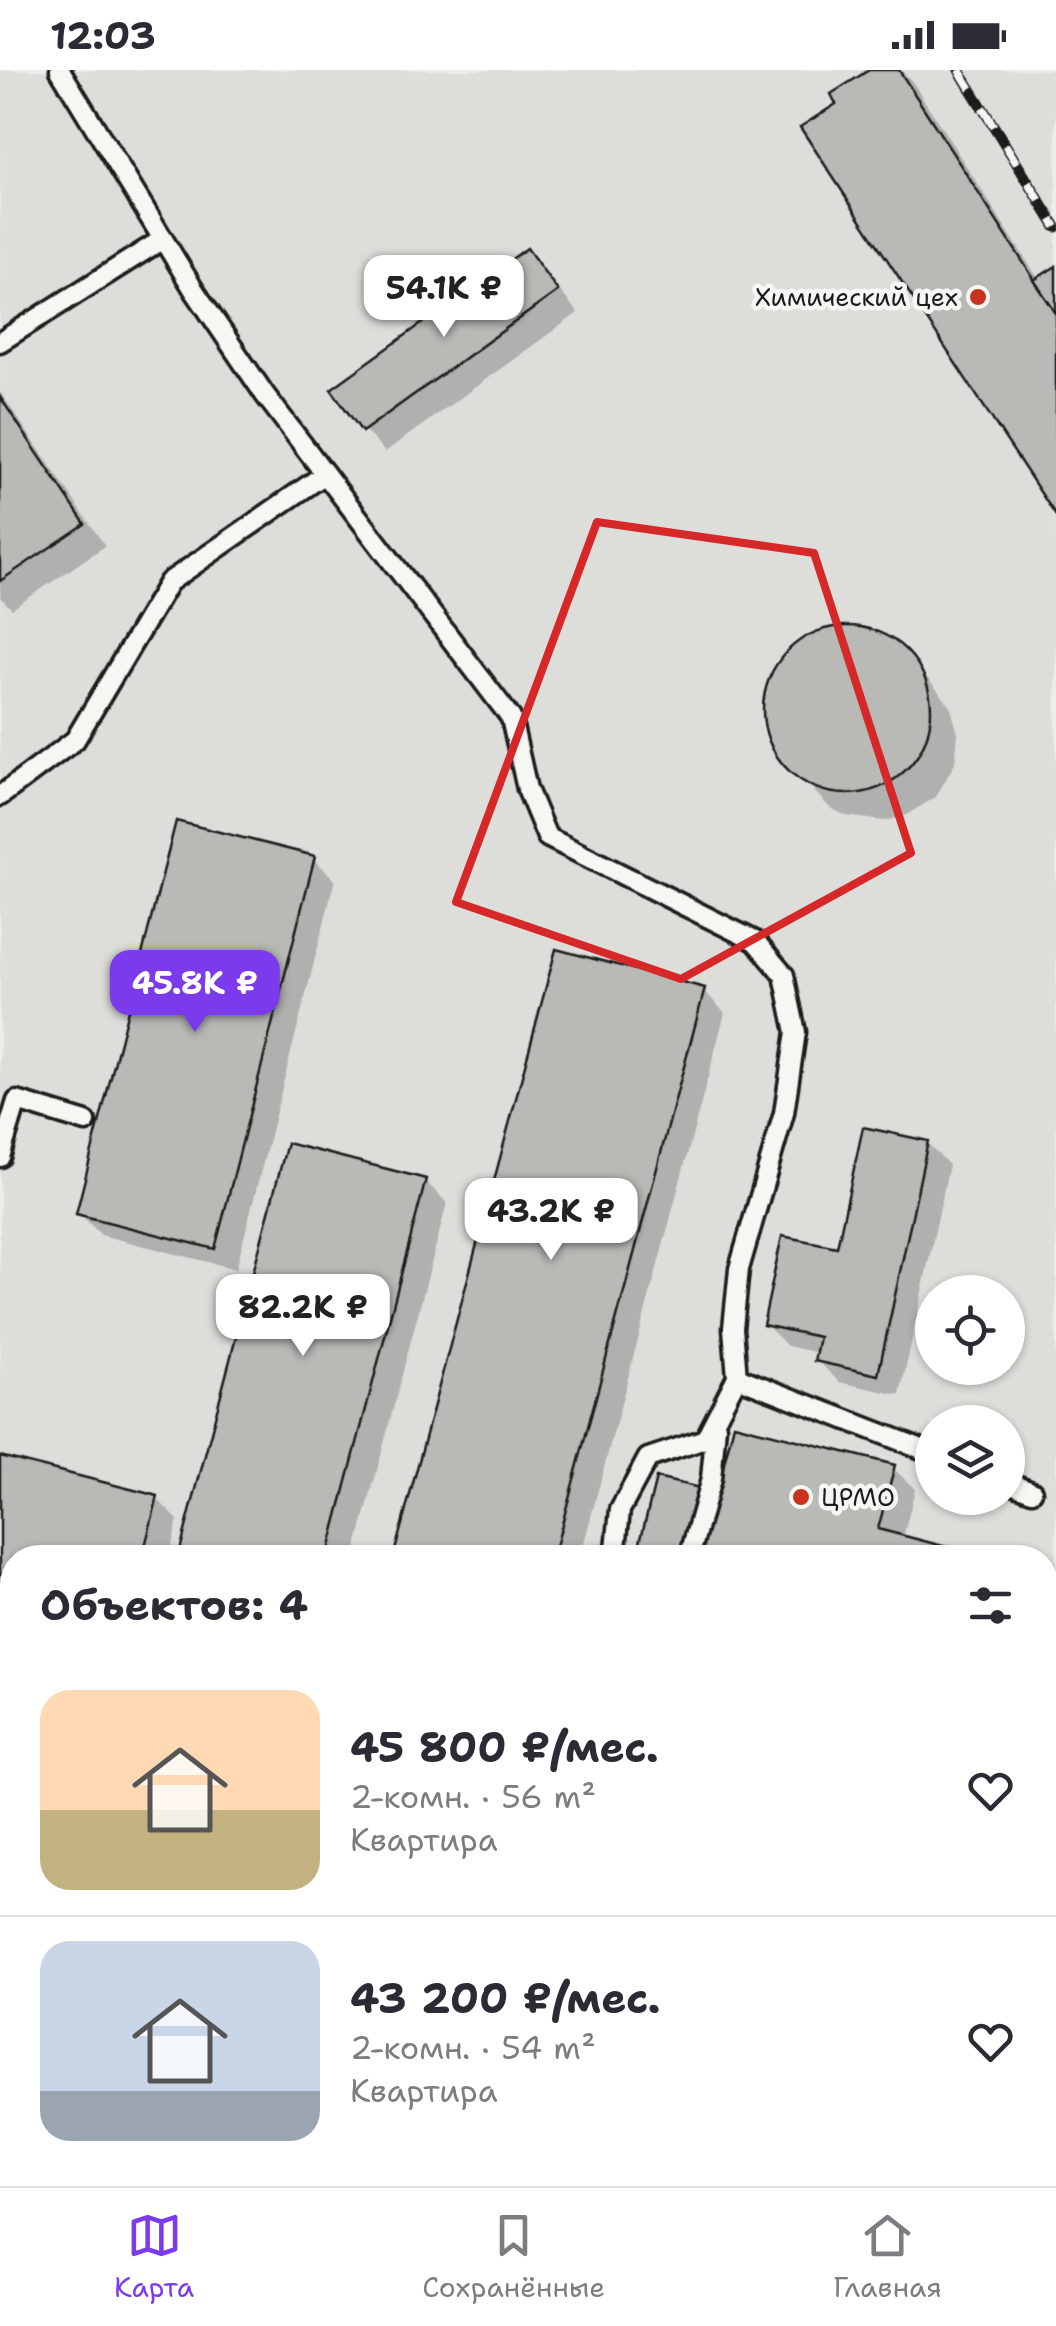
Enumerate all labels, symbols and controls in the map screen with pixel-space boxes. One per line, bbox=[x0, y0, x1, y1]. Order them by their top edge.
text: 12:03 bbox=[50, 10, 156, 61]
pin: 54.1K ₽ bbox=[352, 255, 536, 340]
text: 54.1K ₽ bbox=[386, 266, 502, 309]
place label: Химический цех bbox=[755, 280, 958, 314]
marker: Химический цех bbox=[967, 286, 989, 308]
pin: 45.8K ₽ bbox=[103, 950, 287, 1035]
text: 45.8K ₽ bbox=[132, 961, 258, 1004]
pin: 43.2K ₽ bbox=[459, 1178, 643, 1263]
text: 43.2K ₽ bbox=[487, 1189, 615, 1232]
pin: 82.2K ₽ bbox=[211, 1274, 395, 1359]
map controls bbox=[915, 1275, 1025, 1515]
button: locate bbox=[915, 1275, 1025, 1385]
text: 82.2K ₽ bbox=[238, 1285, 368, 1328]
button: layers bbox=[915, 1405, 1025, 1515]
place label: ЦРМО bbox=[821, 1480, 895, 1514]
marker: ЦРМО bbox=[790, 1486, 812, 1508]
text: Объектов: 4 bbox=[40, 1577, 308, 1633]
icon: filters bbox=[963, 1578, 1018, 1633]
text: 45 800 ₽/мес. bbox=[350, 1719, 659, 1775]
icon: home bbox=[120, 1730, 240, 1850]
icon: heart bbox=[963, 1763, 1018, 1818]
text: 2-комн. · 56 m² bbox=[350, 1775, 596, 1818]
text: Квартира bbox=[350, 1818, 498, 1861]
text: 43 200 ₽/мес. bbox=[350, 1970, 661, 2026]
icon: home bbox=[120, 1981, 240, 2101]
icon: heart bbox=[963, 2014, 1018, 2069]
text: 2-комн. · 54 m² bbox=[350, 2026, 596, 2069]
text: Квартира bbox=[350, 2069, 498, 2112]
tab: Карта bbox=[114, 2208, 194, 2306]
tab: Сохранённые bbox=[422, 2208, 605, 2306]
tab: Главная bbox=[833, 2208, 942, 2306]

